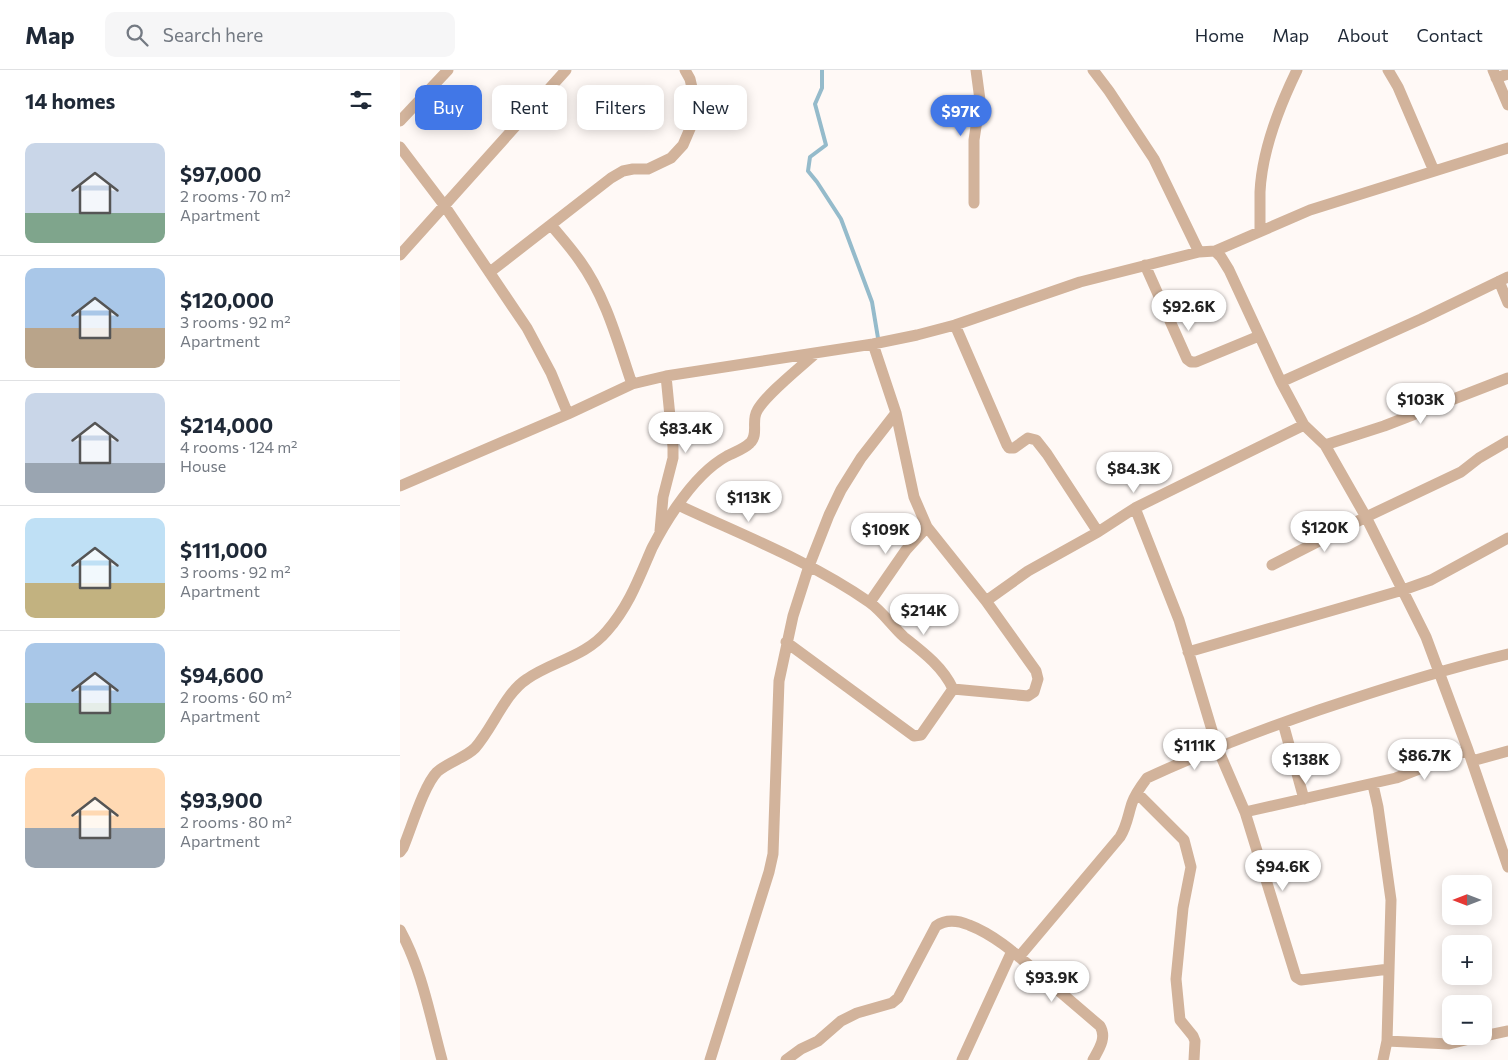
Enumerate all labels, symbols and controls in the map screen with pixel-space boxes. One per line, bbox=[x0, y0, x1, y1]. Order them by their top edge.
search box bbox=[105, 12, 455, 57]
text: Map bbox=[25, 20, 75, 49]
icon: search bbox=[123, 21, 151, 49]
text: Search here bbox=[163, 23, 263, 46]
text: Home bbox=[1195, 24, 1244, 46]
text: Map bbox=[1272, 24, 1309, 46]
text: About bbox=[1337, 24, 1389, 46]
text: Contact bbox=[1417, 24, 1483, 46]
chip: Buy bbox=[415, 85, 482, 130]
chip: Rent bbox=[492, 85, 567, 130]
chip: Filters bbox=[577, 85, 664, 130]
chip: New bbox=[674, 85, 747, 130]
icon: filters bbox=[347, 86, 375, 114]
text: 14 homes bbox=[25, 88, 115, 113]
pin: $97K bbox=[931, 94, 991, 137]
text: $97K bbox=[942, 101, 980, 120]
text: $97,000 bbox=[180, 161, 262, 186]
icon: home bbox=[65, 163, 125, 223]
text: 2 rooms · 70 m² bbox=[180, 186, 291, 205]
text: Apartment bbox=[180, 205, 260, 224]
text: $120,000 bbox=[180, 287, 274, 312]
icon: home bbox=[65, 288, 125, 348]
pin: $92.6K bbox=[1148, 290, 1230, 332]
text: $92.6K bbox=[1162, 296, 1216, 315]
text: 3 rooms · 92 m² bbox=[180, 312, 291, 331]
text: Apartment bbox=[180, 331, 260, 350]
pin: $103K bbox=[1386, 382, 1456, 425]
text: $103K bbox=[1397, 389, 1445, 408]
text: $214,000 bbox=[180, 412, 273, 437]
pin: $83.4K bbox=[645, 412, 727, 454]
icon: home bbox=[65, 413, 125, 473]
text: $83.4K bbox=[659, 418, 713, 437]
text: 4 rooms · 124 m² bbox=[180, 437, 298, 456]
pin: $84.3K bbox=[1093, 452, 1175, 494]
text: House bbox=[180, 456, 226, 475]
text: $84.3K bbox=[1107, 458, 1161, 477]
pin: $113K bbox=[714, 480, 784, 523]
text: $113K bbox=[727, 487, 771, 506]
pin: $120K bbox=[1290, 510, 1360, 553]
pin: $109K bbox=[851, 512, 921, 555]
text: $120K bbox=[1301, 517, 1349, 536]
text: $109K bbox=[862, 519, 910, 538]
text: $111,000 bbox=[180, 537, 267, 562]
icon: home bbox=[65, 538, 125, 598]
text: 3 rooms · 92 m² bbox=[180, 562, 291, 581]
text: Apartment bbox=[180, 581, 260, 600]
pin: $214K bbox=[889, 594, 959, 636]
text: $214K bbox=[901, 600, 947, 619]
text: $94,600 bbox=[180, 662, 264, 687]
icon: home bbox=[65, 663, 125, 723]
text: 2 rooms · 60 m² bbox=[180, 687, 292, 706]
text: Apartment bbox=[180, 706, 260, 725]
pin: $111K bbox=[1160, 728, 1230, 771]
text: $111K bbox=[1174, 735, 1216, 754]
pin: $86.7K bbox=[1384, 738, 1466, 781]
pin: $138K bbox=[1271, 742, 1341, 785]
text: $86.7K bbox=[1399, 745, 1451, 764]
text: $138K bbox=[1283, 749, 1329, 768]
text: $93,900 bbox=[180, 787, 263, 812]
icon: home bbox=[65, 788, 125, 848]
text: 2 rooms · 80 m² bbox=[180, 812, 292, 831]
text: Apartment bbox=[180, 831, 260, 850]
pin: $94.6K bbox=[1242, 850, 1324, 892]
text: $94.6K bbox=[1256, 856, 1310, 875]
north arrow bbox=[1442, 875, 1492, 925]
map controls bbox=[1442, 875, 1492, 1045]
button: + bbox=[1442, 935, 1492, 985]
pin: $93.9K bbox=[1011, 960, 1093, 1003]
text: $93.9K bbox=[1025, 967, 1079, 986]
button: − bbox=[1442, 995, 1492, 1045]

